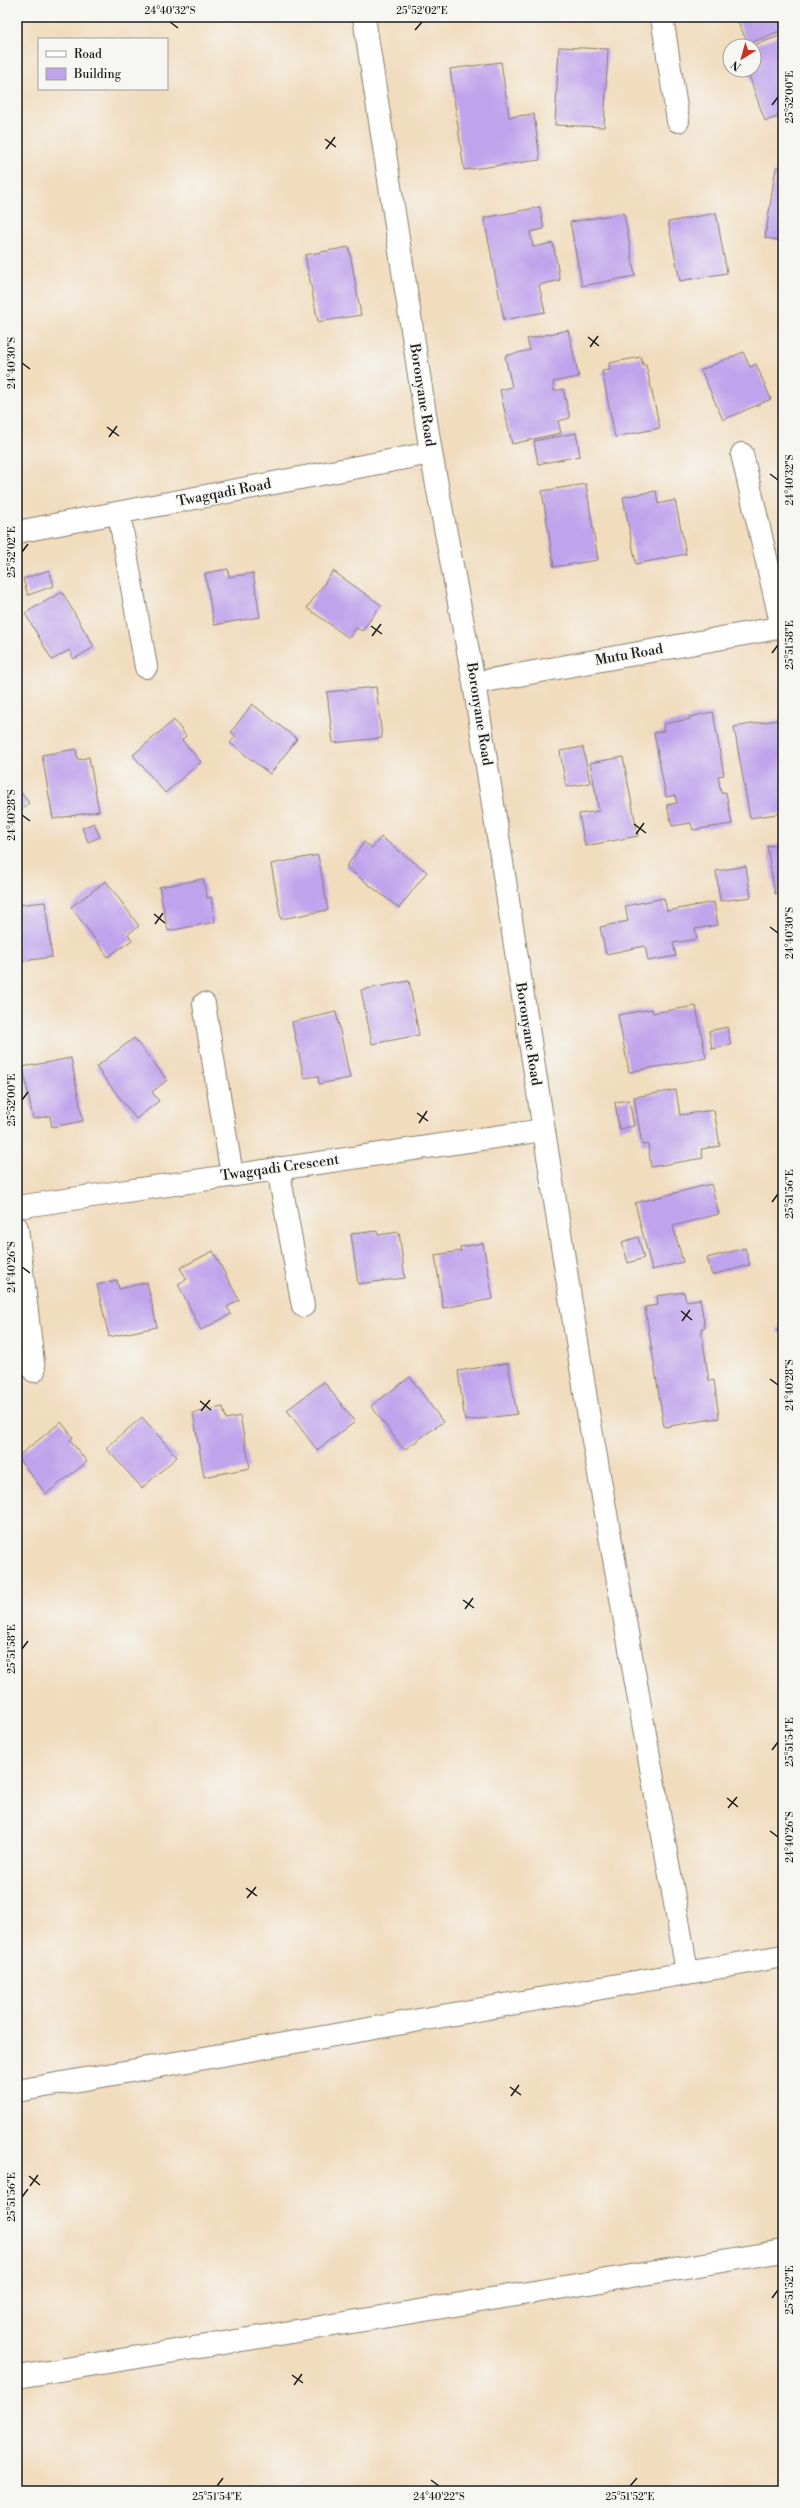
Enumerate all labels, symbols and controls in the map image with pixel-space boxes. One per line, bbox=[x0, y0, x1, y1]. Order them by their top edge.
text: 24°40'32"S bbox=[144, 5, 196, 17]
text: 25°52'02"E bbox=[396, 5, 448, 17]
legend bbox=[38, 38, 168, 90]
north arrow bbox=[722, 38, 762, 78]
text: Road bbox=[74, 47, 102, 62]
text: N bbox=[729, 57, 744, 73]
text: Building bbox=[73, 67, 122, 82]
text: 25°52'00"E bbox=[784, 71, 796, 123]
text: 24°40'30"S bbox=[6, 337, 18, 389]
street label: Boronyane Road bbox=[405, 341, 439, 448]
text: 24°40'32"S bbox=[784, 454, 796, 506]
street label: Twagqadi Road bbox=[175, 475, 273, 511]
text: 25°52'02"E bbox=[6, 526, 18, 578]
text: 25°51'58"E bbox=[784, 620, 796, 670]
street label: Mutu Road bbox=[594, 640, 664, 670]
street label: Boronyane Road bbox=[462, 660, 496, 767]
text: 24°40'28"S bbox=[6, 789, 18, 841]
text: 24°40'30"S bbox=[784, 907, 796, 959]
street label: Boronyane Road bbox=[511, 980, 545, 1087]
text: 25°52'00"E bbox=[6, 1074, 18, 1126]
street label: Twagqadi Crescent bbox=[220, 1151, 340, 1185]
text: 25°51'56"E bbox=[784, 1169, 796, 1219]
text: 24°40'26"S bbox=[6, 1241, 18, 1293]
text: 24°40'28"S bbox=[784, 1359, 796, 1411]
text: 25°51'58"E bbox=[6, 1624, 18, 1674]
text: 25°51'54"E bbox=[784, 1717, 796, 1767]
text: 24°40'26"S bbox=[784, 1811, 796, 1863]
text: 25°51'56"E bbox=[6, 2172, 18, 2222]
text: 25°51'52"E bbox=[784, 2265, 796, 2314]
text: 25°51'54"E bbox=[192, 2491, 242, 2503]
text: 24°40'22"S bbox=[413, 2491, 465, 2503]
text: 25°51'52"E bbox=[606, 2491, 655, 2503]

